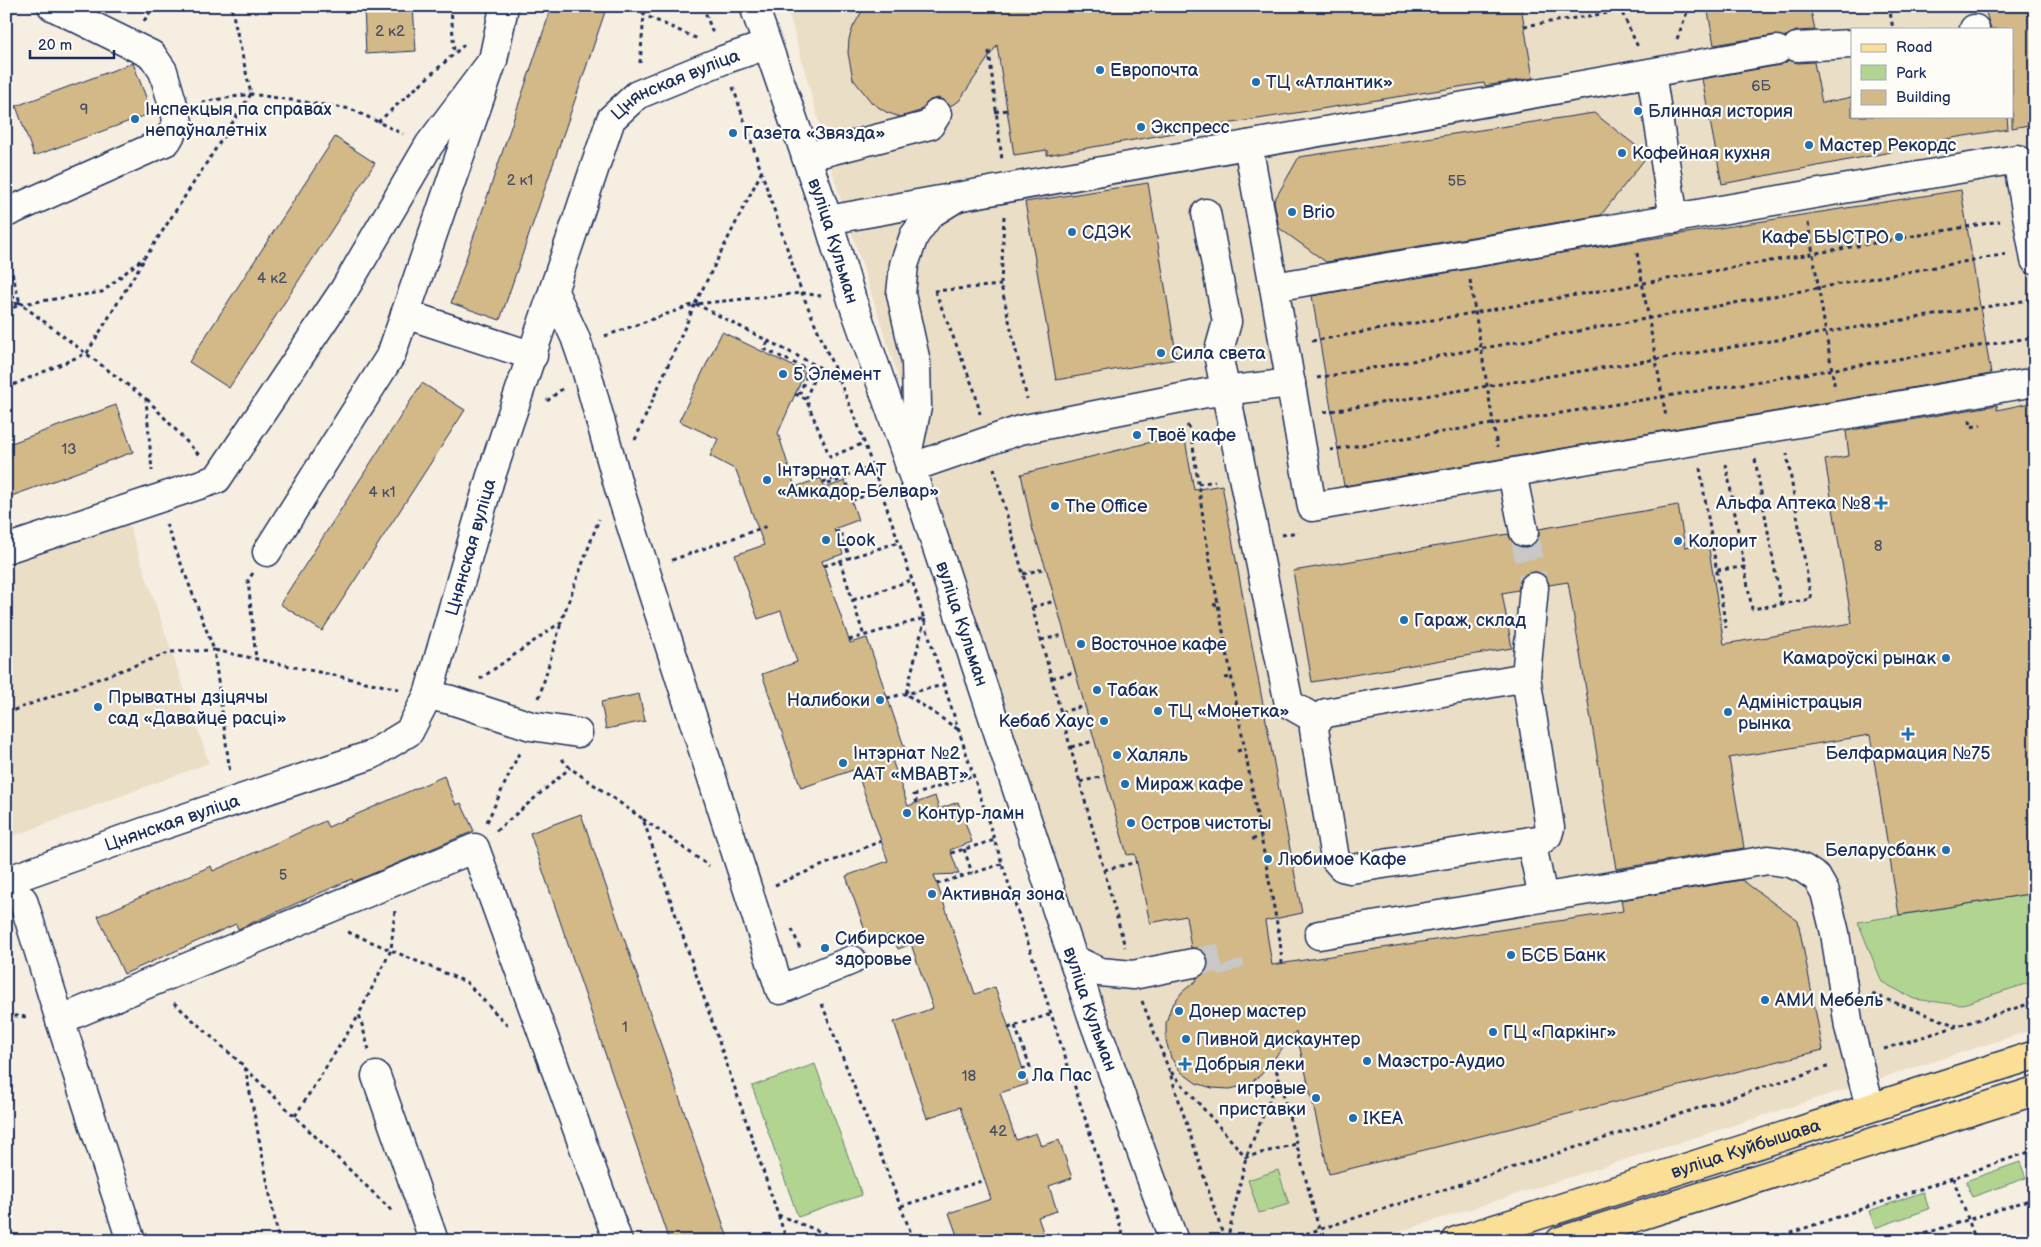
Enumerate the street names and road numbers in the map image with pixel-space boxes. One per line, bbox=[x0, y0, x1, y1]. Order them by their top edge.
street label: Цнянская вуліца bbox=[607, 45, 743, 125]
street label: вуліца Кульман bbox=[803, 176, 863, 306]
street label: Цнянская вуліца bbox=[441, 476, 501, 618]
street label: вуліца Кульман bbox=[931, 559, 992, 689]
street label: Цнянская вуліца bbox=[102, 790, 243, 856]
street label: вуліца Кульман bbox=[1059, 944, 1121, 1074]
street label: вуліца Куйбышава bbox=[1668, 1115, 1824, 1183]

